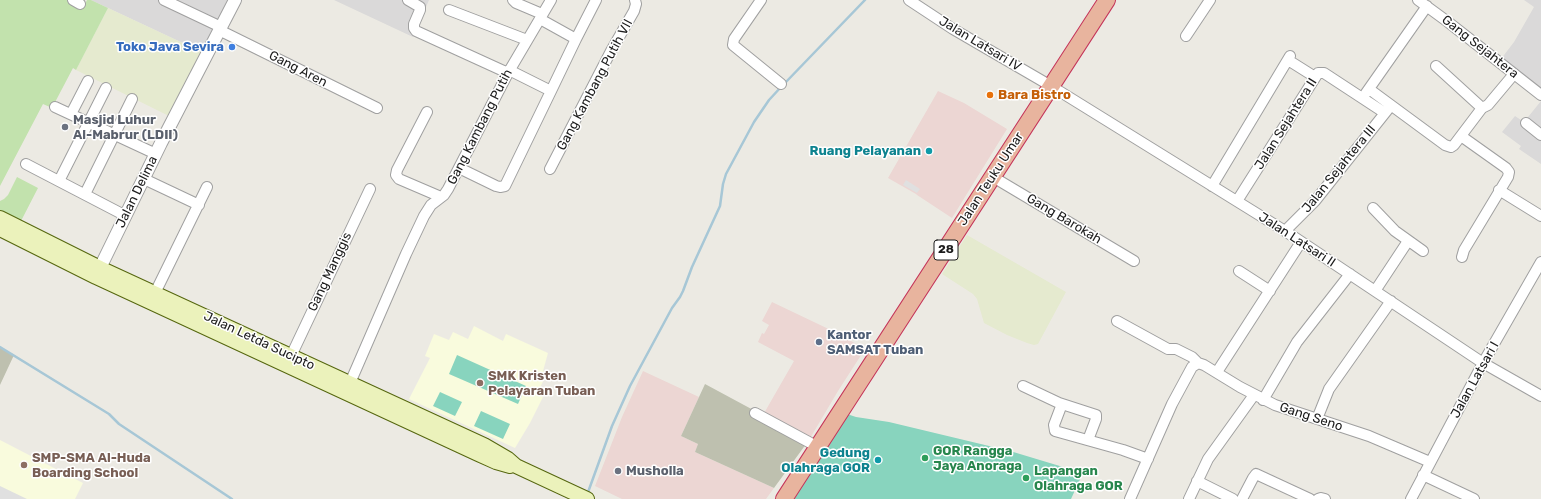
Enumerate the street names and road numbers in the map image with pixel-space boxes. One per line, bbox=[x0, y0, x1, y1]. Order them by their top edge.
street label: Gang Sejahtera bbox=[1439, 12, 1521, 82]
street label: Jalan Latsari IV bbox=[936, 13, 1024, 75]
street label: Gang Kambang Putih VII bbox=[554, 17, 636, 153]
street label: Gang Aren bbox=[266, 48, 330, 90]
street label: Gang Kambang Putih bbox=[444, 67, 516, 187]
street label: Jalan Sejahtera II bbox=[1252, 75, 1320, 173]
street label: Jalan Sejahtera III bbox=[1299, 122, 1379, 216]
street label: Jalan Teuku Umar bbox=[955, 129, 1027, 229]
street label: Jalan Delima bbox=[113, 154, 161, 230]
street label: Gang Barokah bbox=[1024, 191, 1104, 247]
street label: Jalan Latsari II bbox=[1256, 209, 1338, 271]
street label: Gang Manggis bbox=[305, 230, 355, 314]
road number: 28 bbox=[934, 240, 958, 260]
street label: Jalan Letda Sucipto bbox=[201, 308, 317, 374]
street label: Jalan Latsari I bbox=[1448, 339, 1502, 421]
street label: Gang Seno bbox=[1277, 399, 1345, 435]

